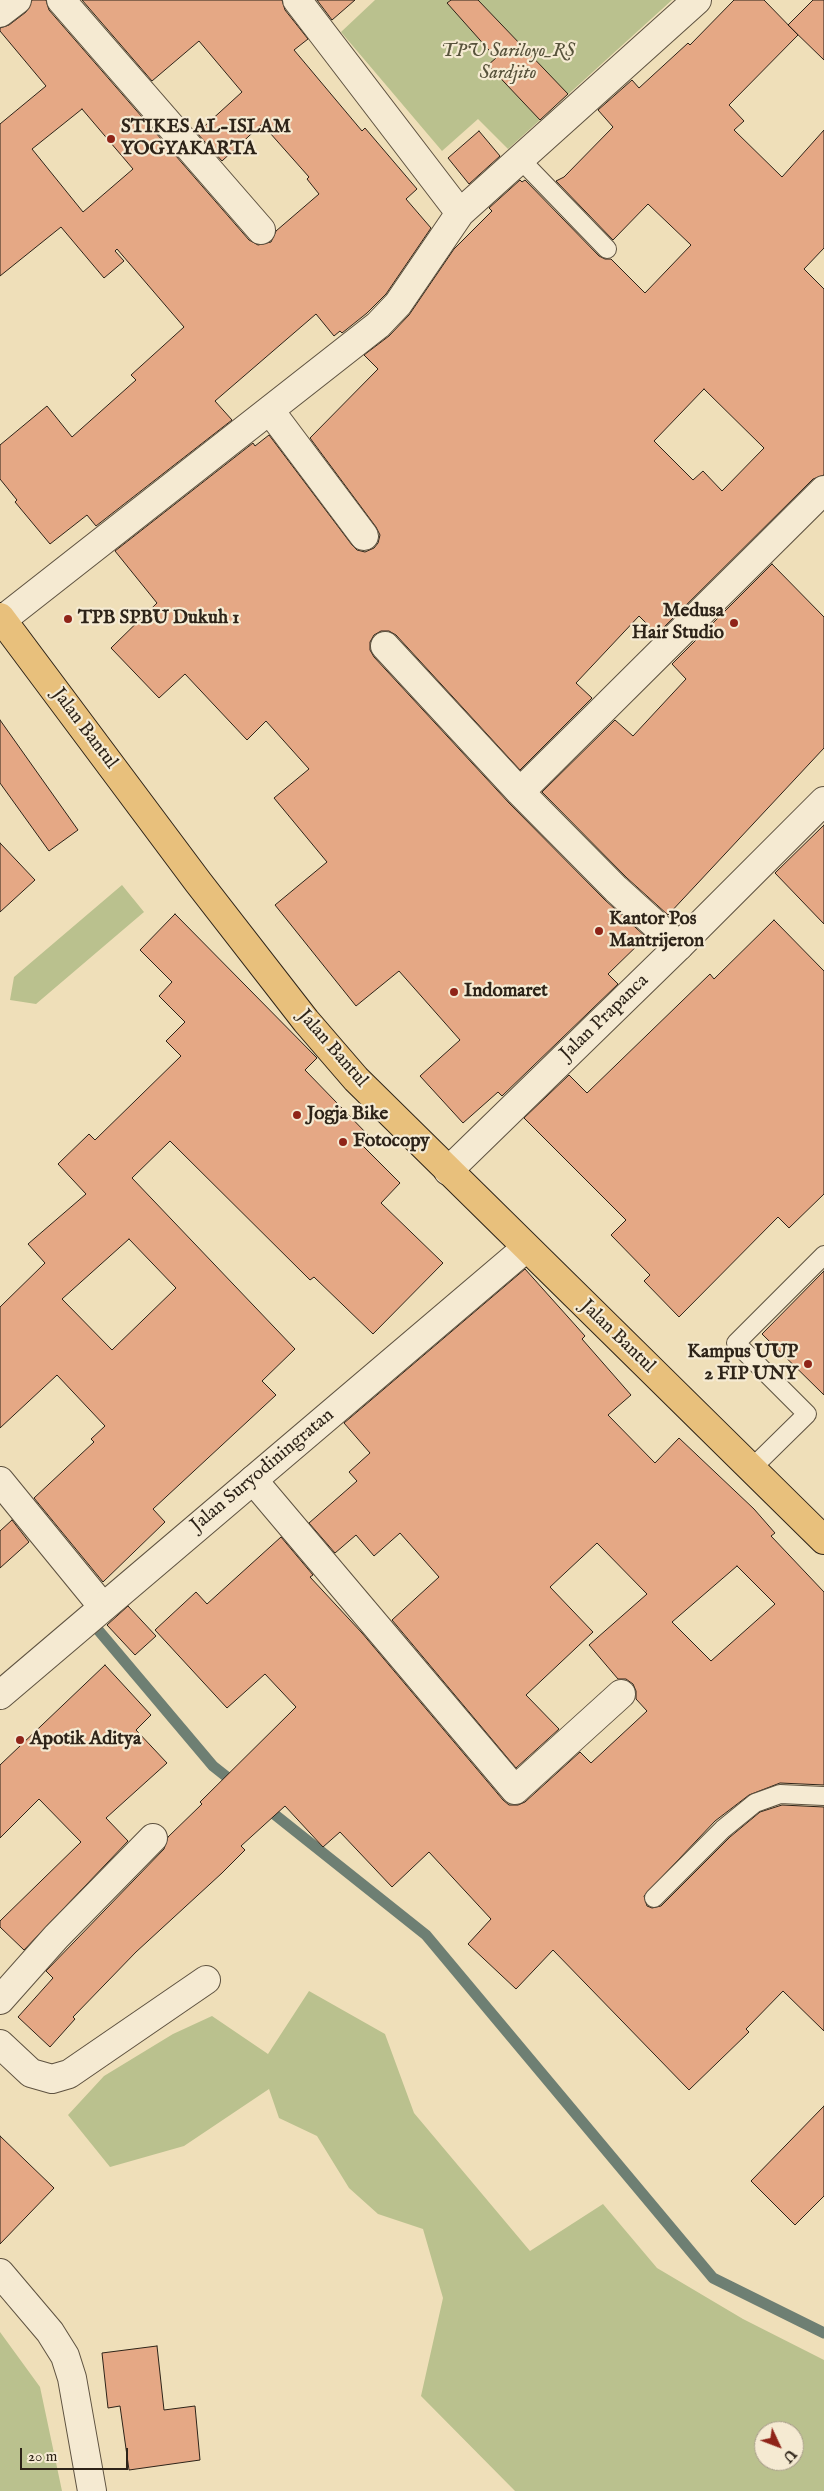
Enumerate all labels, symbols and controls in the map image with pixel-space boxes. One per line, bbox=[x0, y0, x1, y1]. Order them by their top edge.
park label: TPU Sariloyo_RS Sardjito bbox=[441, 41, 575, 85]
place label: STIKES AL-ISLAM YOGYAKARTA bbox=[121, 117, 291, 161]
marker: STIKES AL-ISLAM YOGYAKARTA bbox=[105, 133, 117, 145]
place label: Medusa Hair Studio bbox=[632, 601, 724, 645]
place label: TPB SPBU Dukuh 1 bbox=[78, 608, 239, 630]
marker: TPB SPBU Dukuh 1 bbox=[62, 613, 74, 625]
marker: Medusa Hair Studio bbox=[728, 617, 740, 629]
street label: Jalan Bantul bbox=[46, 684, 122, 774]
place label: Kantor Pos Mantrijeron bbox=[609, 909, 704, 953]
marker: Kantor Pos Mantrijeron bbox=[593, 925, 605, 937]
street label: Jalan Prapanca bbox=[556, 970, 654, 1066]
place label: Indomaret bbox=[464, 981, 548, 1003]
marker: Indomaret bbox=[448, 986, 460, 998]
street label: Jalan Bantul bbox=[292, 1005, 372, 1093]
place label: Jogja Bike bbox=[307, 1104, 388, 1126]
marker: Jogja Bike bbox=[291, 1109, 303, 1121]
place label: Fotocopy bbox=[353, 1131, 430, 1153]
marker: Fotocopy bbox=[337, 1136, 349, 1148]
street label: Jalan Bantul bbox=[575, 1296, 659, 1378]
place label: Kampus UUP 2 FIP UNY bbox=[687, 1342, 798, 1386]
marker: Kampus UUP 2 FIP UNY bbox=[802, 1358, 814, 1370]
street label: Jalan Suryodiningratan bbox=[187, 1404, 339, 1538]
place label: Apotik Aditya bbox=[30, 1729, 141, 1751]
marker: Apotik Aditya bbox=[14, 1734, 26, 1746]
north arrow bbox=[754, 2421, 804, 2471]
scale bar bbox=[22, 2438, 130, 2470]
text: U bbox=[779, 2445, 800, 2466]
text: 20 m bbox=[28, 2447, 57, 2466]

